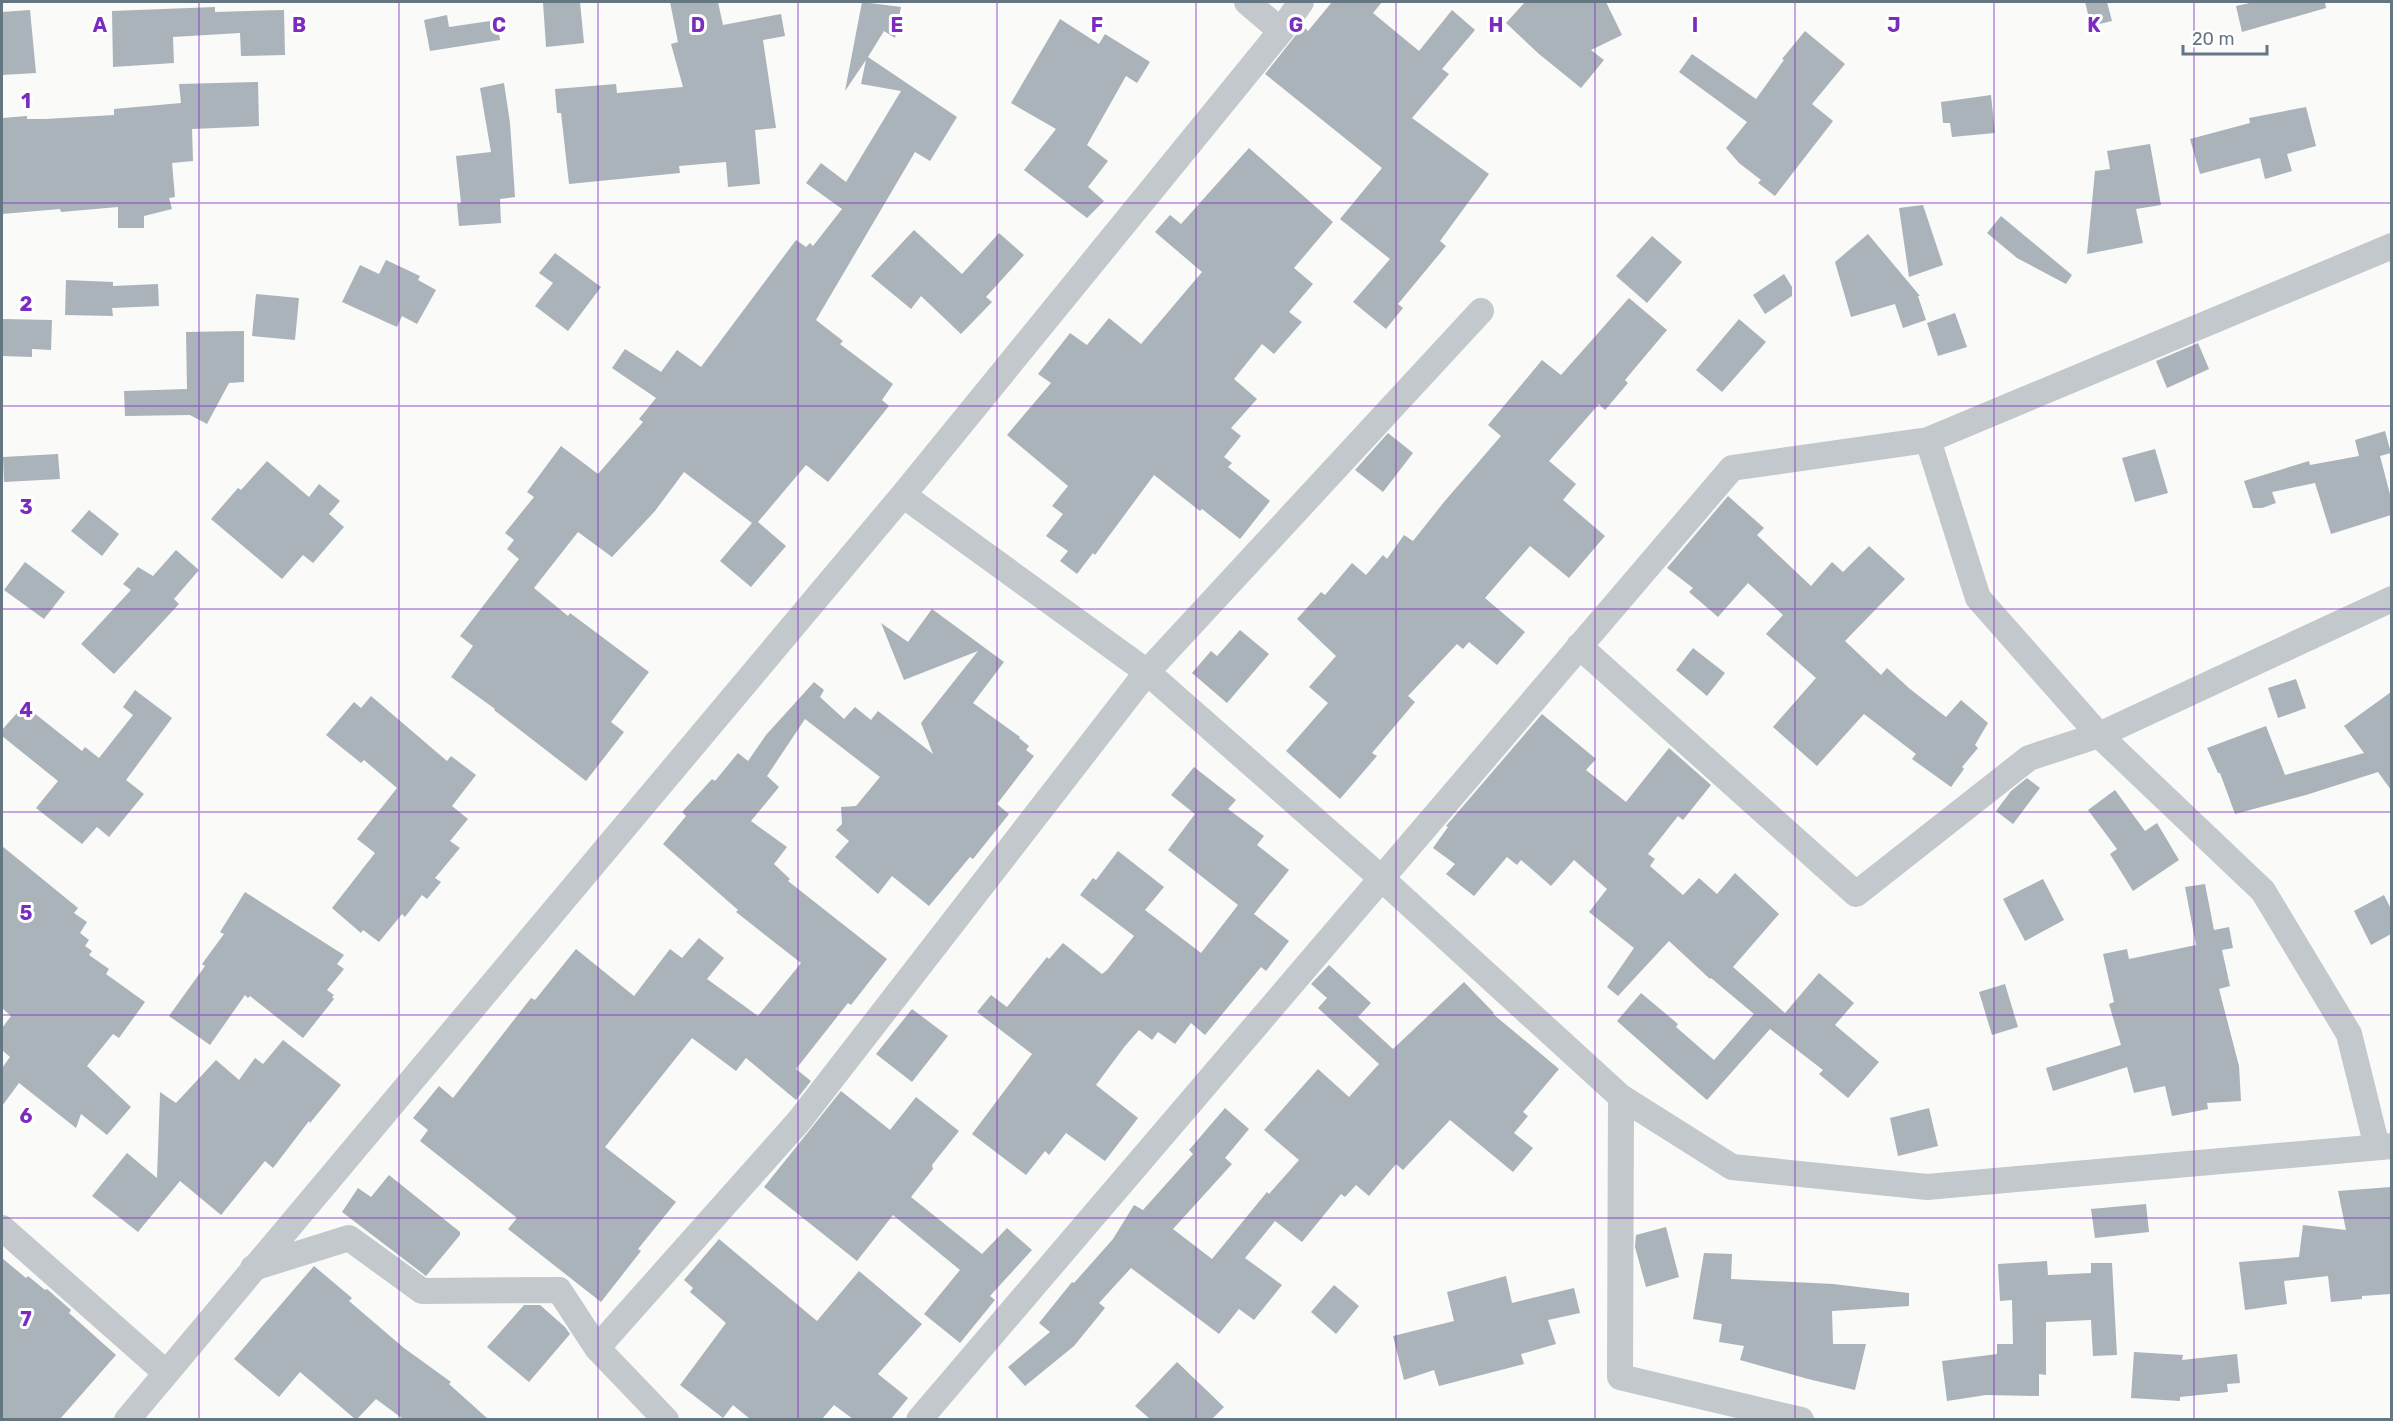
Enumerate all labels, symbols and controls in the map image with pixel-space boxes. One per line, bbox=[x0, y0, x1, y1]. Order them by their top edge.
text: A bbox=[93, 13, 108, 37]
text: B bbox=[292, 13, 306, 37]
text: C bbox=[492, 13, 506, 37]
text: D bbox=[691, 13, 705, 37]
text: E bbox=[891, 13, 903, 37]
text: F bbox=[1091, 13, 1103, 37]
text: G bbox=[1289, 13, 1303, 37]
text: H bbox=[1489, 13, 1503, 37]
text: I bbox=[1692, 13, 1698, 37]
text: J bbox=[1887, 13, 1901, 37]
text: K bbox=[2087, 13, 2101, 37]
scale bar bbox=[2183, 18, 2267, 56]
text: 20 m bbox=[2192, 28, 2234, 50]
text: 1 bbox=[21, 89, 31, 113]
text: 2 bbox=[20, 292, 33, 316]
text: 3 bbox=[19, 495, 33, 519]
text: 4 bbox=[19, 698, 33, 722]
text: 5 bbox=[20, 901, 33, 925]
text: 6 bbox=[19, 1104, 33, 1128]
text: 7 bbox=[20, 1307, 32, 1331]

